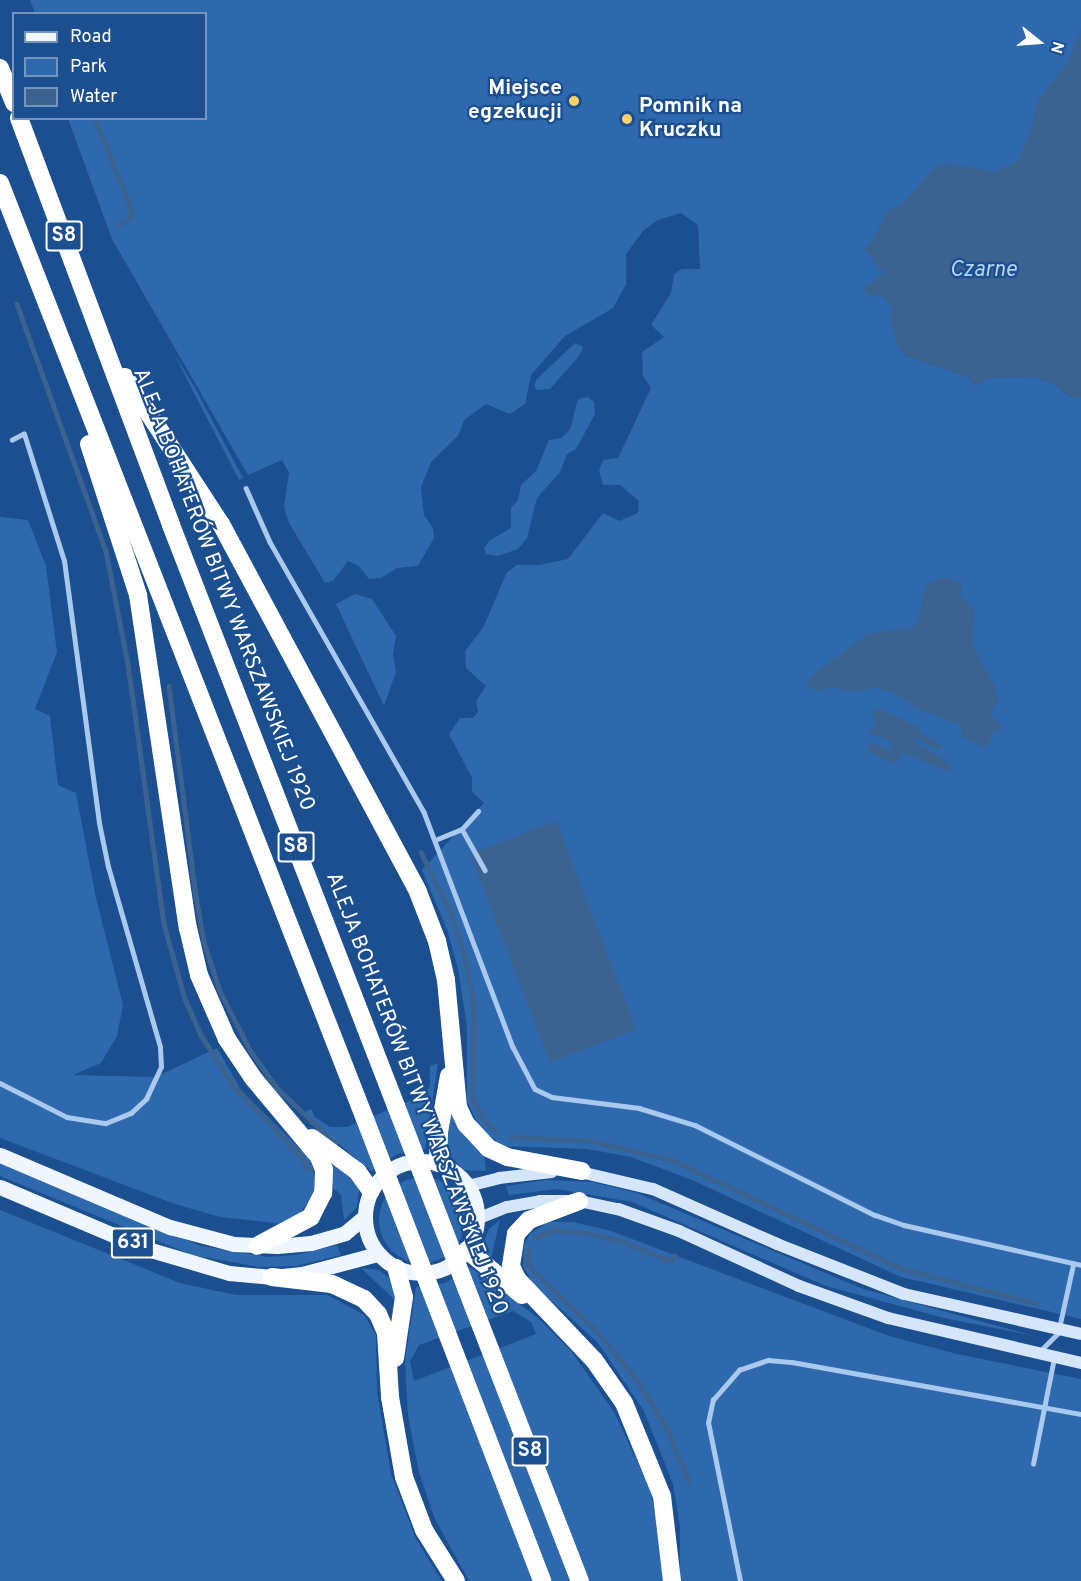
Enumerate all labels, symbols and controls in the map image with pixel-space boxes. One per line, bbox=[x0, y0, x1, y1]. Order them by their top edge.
legend bbox=[12, 12, 207, 120]
north arrow bbox=[1009, 12, 1069, 72]
text: Road bbox=[70, 26, 112, 49]
text: N bbox=[1045, 39, 1067, 56]
text: Park bbox=[70, 56, 107, 79]
place label: Miejsce egzekucji bbox=[468, 76, 562, 126]
text: Water bbox=[70, 86, 117, 109]
marker: Miejsce egzekucji bbox=[567, 94, 581, 108]
place label: Pomnik na Kruczku bbox=[639, 94, 742, 144]
marker: Pomnik na Kruczku bbox=[620, 112, 634, 126]
road number: S8 bbox=[44, 219, 84, 253]
water label: Czarne bbox=[949, 258, 1017, 284]
street label: ALEJA BOHATERÓW BITWY WARSZAWSKIEJ 1920 bbox=[126, 364, 320, 816]
road number: S8 bbox=[276, 830, 316, 864]
street label: ALEJA BOHATERÓW BITWY WARSZAWSKIEJ 1920 bbox=[319, 868, 513, 1320]
road number: 631 bbox=[110, 1226, 156, 1260]
road number: S8 bbox=[510, 1434, 550, 1468]

